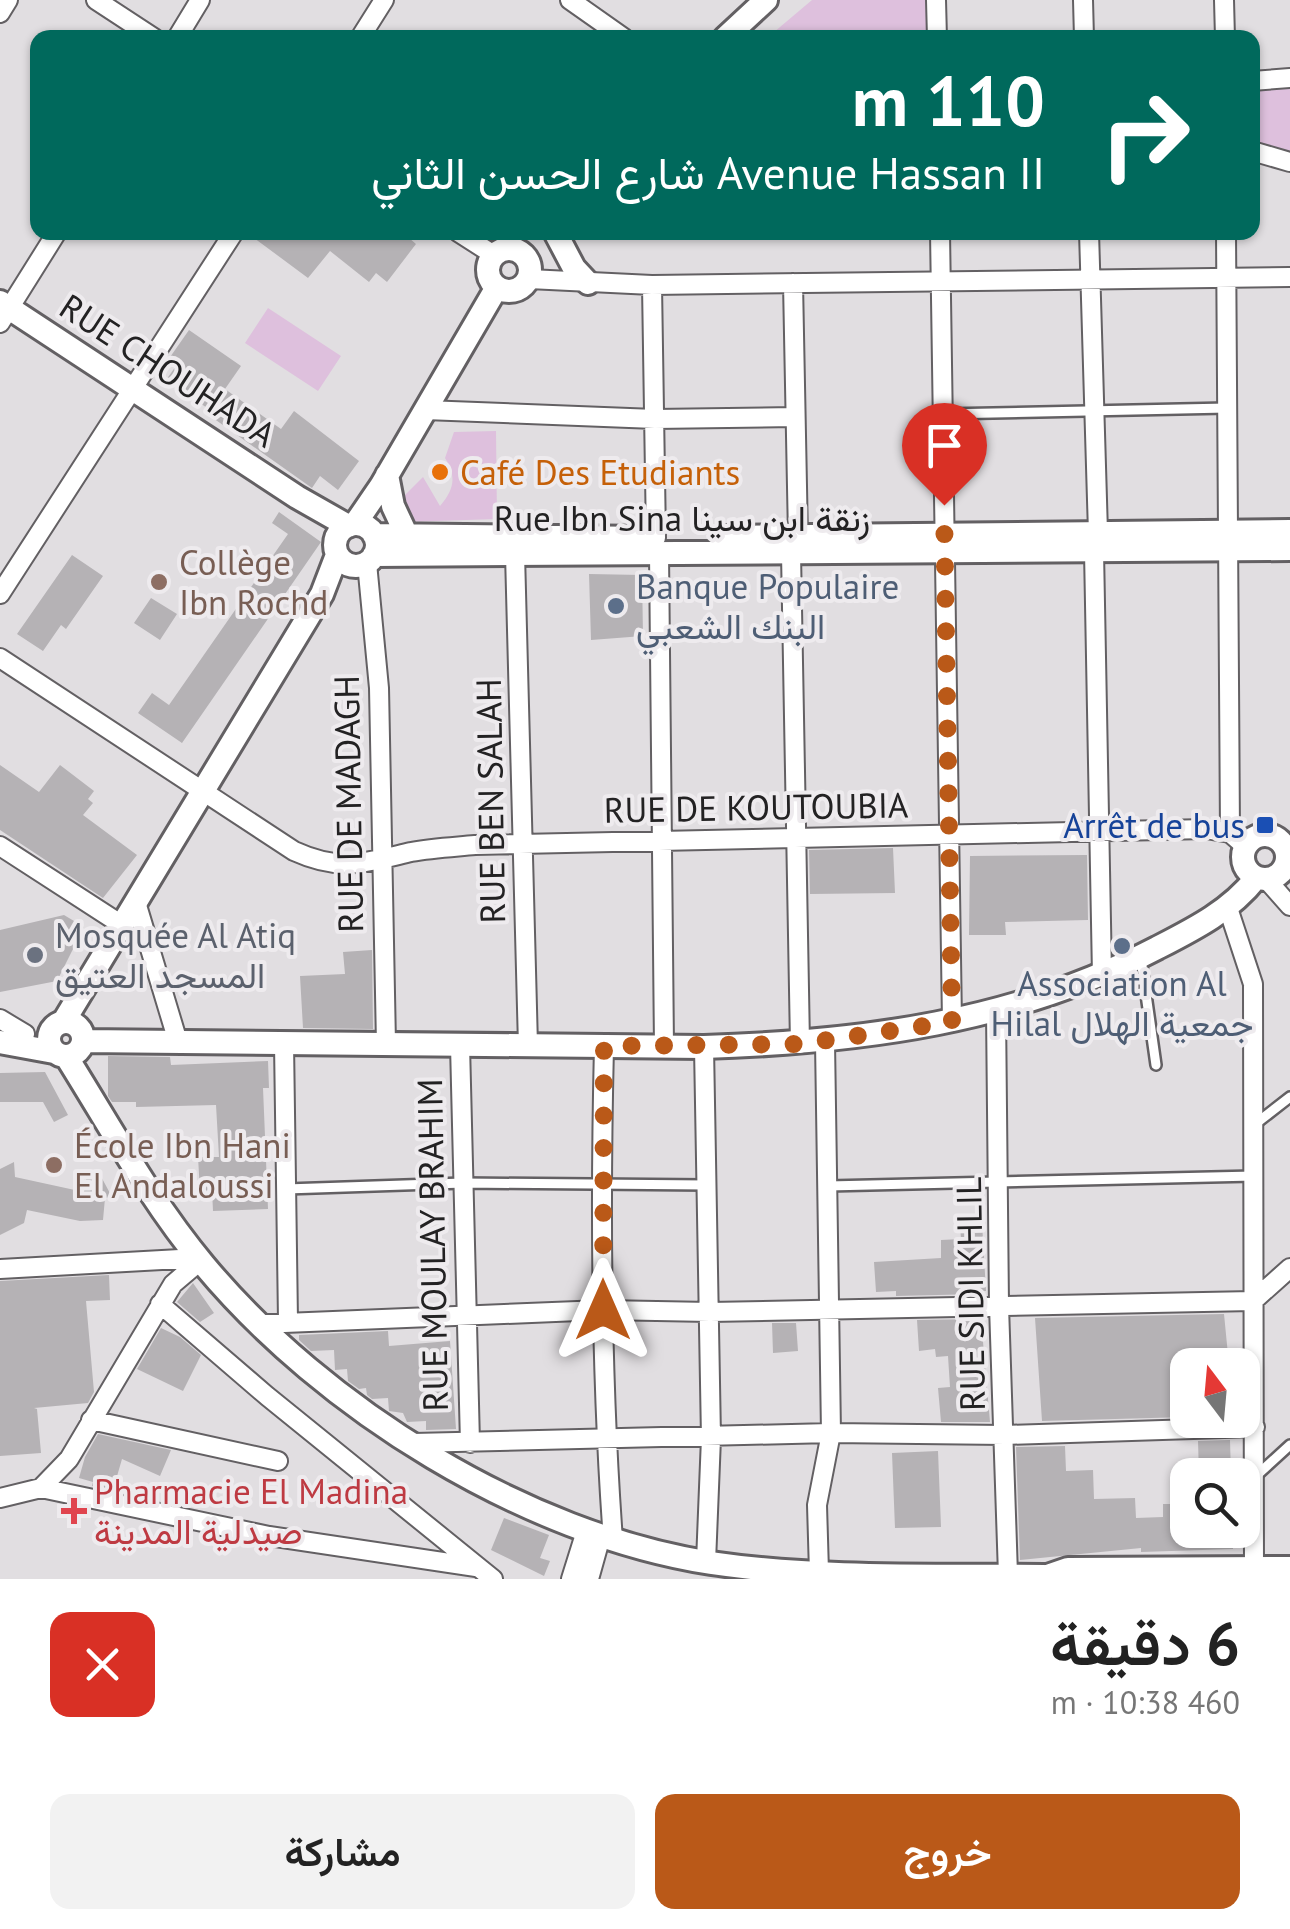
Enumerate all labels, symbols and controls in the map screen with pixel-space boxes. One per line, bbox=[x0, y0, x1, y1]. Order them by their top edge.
text: 110 m bbox=[852, 55, 1045, 145]
icon: right bbox=[1080, 70, 1210, 200]
text: Avenue Hassan II شارع الحسن الثاني bbox=[371, 143, 1045, 201]
street label: RUE CHOUHADA bbox=[51, 283, 285, 457]
pin bbox=[902, 403, 987, 506]
icon: arrive bbox=[917, 418, 972, 473]
place label: Café Des Etudiants bbox=[460, 449, 740, 495]
marker: Café Des Etudiants bbox=[429, 461, 451, 483]
street label: Rue Ibn Sina زنقة ابن سينا bbox=[494, 495, 870, 541]
place label: Collège Ibn Rochd bbox=[179, 539, 328, 625]
place label: Banque Populaire البنك الشعبي bbox=[636, 563, 899, 656]
marker: Collège Ibn Rochd bbox=[148, 571, 170, 593]
marker: Banque Populaire البنك الشعبي bbox=[605, 595, 627, 617]
street label: RUE DE MADAGH bbox=[323, 675, 373, 933]
street label: RUE BEN SALAH bbox=[465, 678, 515, 924]
street label: RUE DE KOUTOUBIA bbox=[603, 781, 909, 833]
place label: Arrêt de bus bbox=[1063, 802, 1245, 848]
marker: Arrêt de bus bbox=[1254, 814, 1276, 836]
place label: Mosquée Al Atiq المسجد العتيق bbox=[55, 912, 296, 998]
marker: Association Al Hilal جمعية الهلال bbox=[1111, 935, 1133, 957]
marker: Mosquée Al Atiq المسجد العتيق bbox=[24, 944, 46, 966]
place label: Association Al Hilal جمعية الهلال bbox=[991, 960, 1253, 1046]
street label: RUE MOULAY BRAHIM bbox=[406, 1078, 458, 1412]
place label: École Ibn Hani El Andaloussi bbox=[74, 1122, 291, 1208]
marker: École Ibn Hani El Andaloussi bbox=[43, 1154, 65, 1176]
street label: RUE SIDI KHLIL bbox=[945, 1177, 995, 1411]
position arrow bbox=[551, 1258, 655, 1362]
north arrow bbox=[1170, 1348, 1260, 1438]
map controls bbox=[1170, 1348, 1260, 1548]
button: search bbox=[1170, 1458, 1260, 1548]
place label: Pharmacie El Madina صيدلية المدينة bbox=[94, 1468, 408, 1554]
marker: Pharmacie El Madina صيدلية المدينة bbox=[63, 1500, 85, 1522]
text: 6 دقيقة bbox=[1050, 1604, 1240, 1682]
button: close bbox=[50, 1612, 155, 1717]
text: 460 m · 10:38 bbox=[1051, 1681, 1240, 1723]
button: مشاركة bbox=[50, 1794, 635, 1909]
button: خروج bbox=[655, 1794, 1240, 1909]

